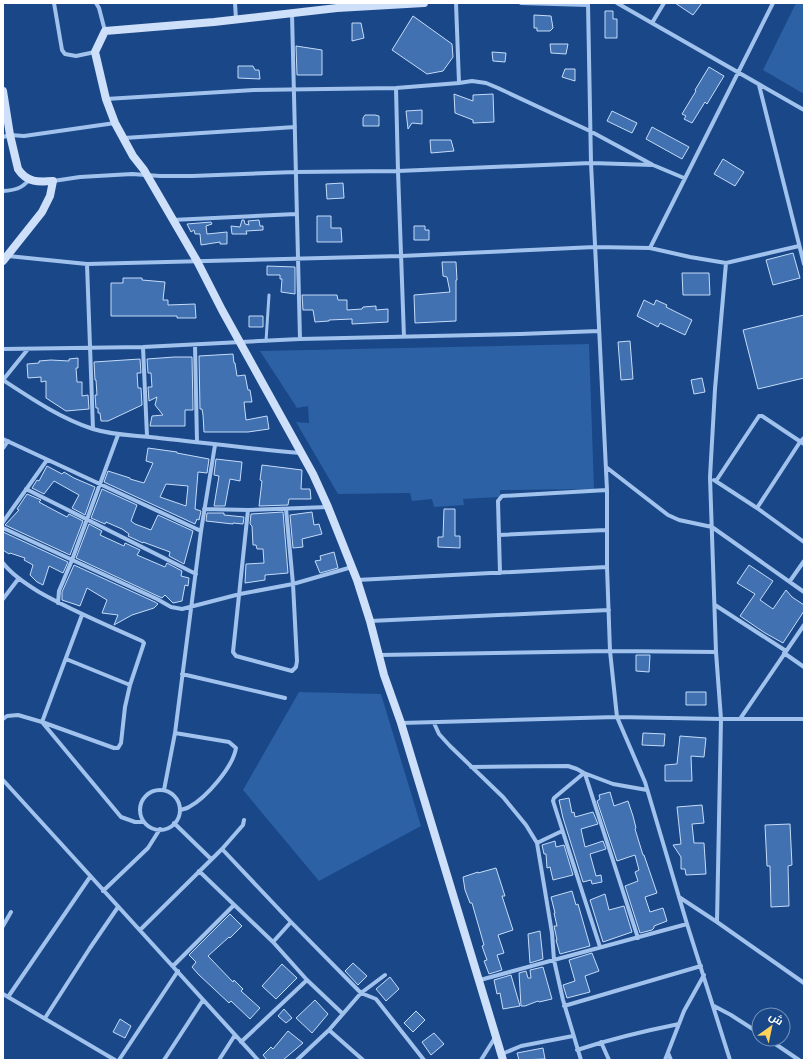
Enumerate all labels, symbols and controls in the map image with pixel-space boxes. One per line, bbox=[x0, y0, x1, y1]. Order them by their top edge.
north arrow bbox=[751, 1007, 791, 1047]
text: ش bbox=[767, 1009, 786, 1028]

